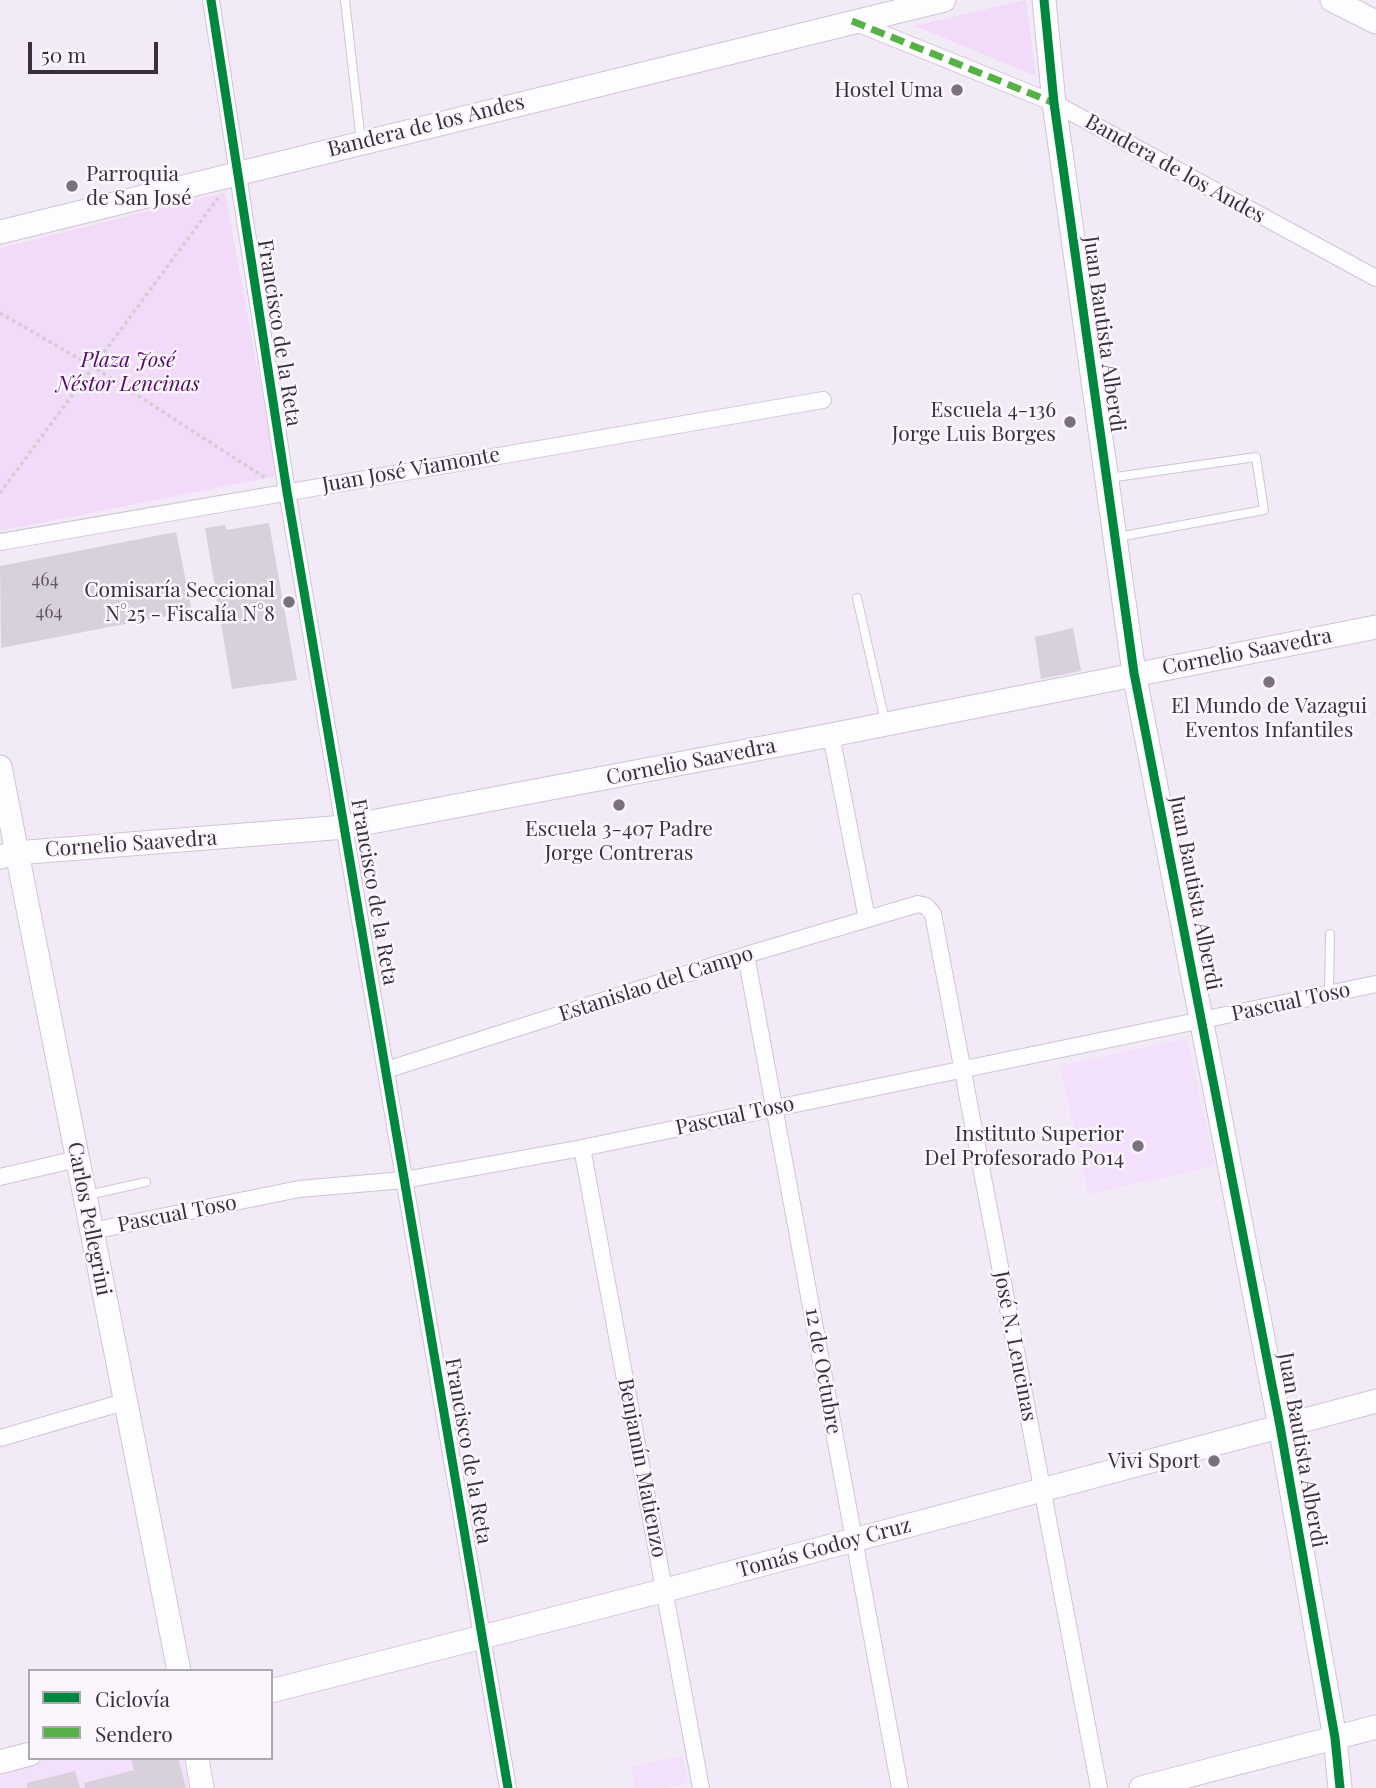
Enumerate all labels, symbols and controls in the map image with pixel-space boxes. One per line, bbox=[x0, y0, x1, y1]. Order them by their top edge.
scale bar bbox=[32, 28, 161, 72]
text: 50 m bbox=[41, 40, 86, 68]
place label: Hostel Uma bbox=[834, 77, 943, 103]
marker: Hostel Uma bbox=[949, 82, 965, 98]
street label: Bandera de los Andes bbox=[325, 89, 527, 163]
street label: Bandera de los Andes bbox=[1081, 109, 1269, 229]
place label: Parroquia de San José bbox=[86, 161, 192, 211]
marker: Parroquia de San José bbox=[64, 178, 80, 194]
street label: Juan Bautista Alberdi bbox=[1078, 234, 1130, 434]
street label: Francisco de la Reta bbox=[252, 238, 306, 428]
park label: Plaza José Néstor Lencinas bbox=[56, 347, 200, 397]
place label: Escuela 4-136 Jorge Luis Borges bbox=[892, 397, 1056, 447]
marker: Escuela 4-136 Jorge Luis Borges bbox=[1062, 414, 1078, 430]
street label: Juan José Viamonte bbox=[320, 442, 502, 498]
house number: 464 bbox=[31, 569, 59, 591]
place label: Comisaría Seccional N°25 - Fiscalía N°8 bbox=[84, 577, 275, 627]
marker: Comisaría Seccional N°25 - Fiscalía N°8 bbox=[281, 594, 297, 610]
house number: 464 bbox=[35, 601, 63, 623]
street label: Cornelio Saavedra bbox=[1160, 623, 1334, 681]
marker: El Mundo de Vazagui Eventos Infantiles bbox=[1261, 674, 1277, 690]
place label: El Mundo de Vazagui Eventos Infantiles bbox=[1171, 693, 1367, 743]
street label: Cornelio Saavedra bbox=[604, 733, 778, 791]
street label: Juan Bautista Alberdi bbox=[1164, 794, 1226, 992]
street label: Francisco de la Reta bbox=[345, 797, 403, 987]
marker: Escuela 3-407 Padre Jorge Contreras bbox=[611, 797, 627, 813]
place label: Escuela 3-407 Padre Jorge Contreras bbox=[525, 816, 713, 866]
street label: Cornelio Saavedra bbox=[44, 825, 218, 863]
street label: Estanislao del Campo bbox=[556, 941, 756, 1027]
street label: Pascual Toso bbox=[1229, 977, 1353, 1027]
street label: Pascual Toso bbox=[673, 1091, 797, 1141]
place label: Instituto Superior Del Profesorado P014 bbox=[924, 1121, 1124, 1171]
marker: Instituto Superior Del Profesorado P014 bbox=[1130, 1138, 1146, 1154]
street label: Carlos Pellegrini bbox=[62, 1140, 116, 1298]
street label: Pascual Toso bbox=[115, 1190, 239, 1238]
street label: José N. Lencinas bbox=[988, 1269, 1042, 1423]
street label: 12 de Octubre bbox=[799, 1306, 847, 1436]
street label: Juan Bautista Alberdi bbox=[1272, 1350, 1332, 1550]
street label: Francisco de la Reta bbox=[439, 1356, 497, 1546]
street label: Benjamín Matienzo bbox=[612, 1376, 672, 1560]
place label: Vivi Sport bbox=[1108, 1448, 1200, 1474]
marker: Vivi Sport bbox=[1206, 1453, 1222, 1469]
street label: Tomás Godoy Cruz bbox=[734, 1513, 914, 1583]
legend bbox=[28, 1669, 273, 1760]
text: Ciclovía bbox=[95, 1684, 170, 1712]
text: Sendero bbox=[95, 1719, 173, 1747]

